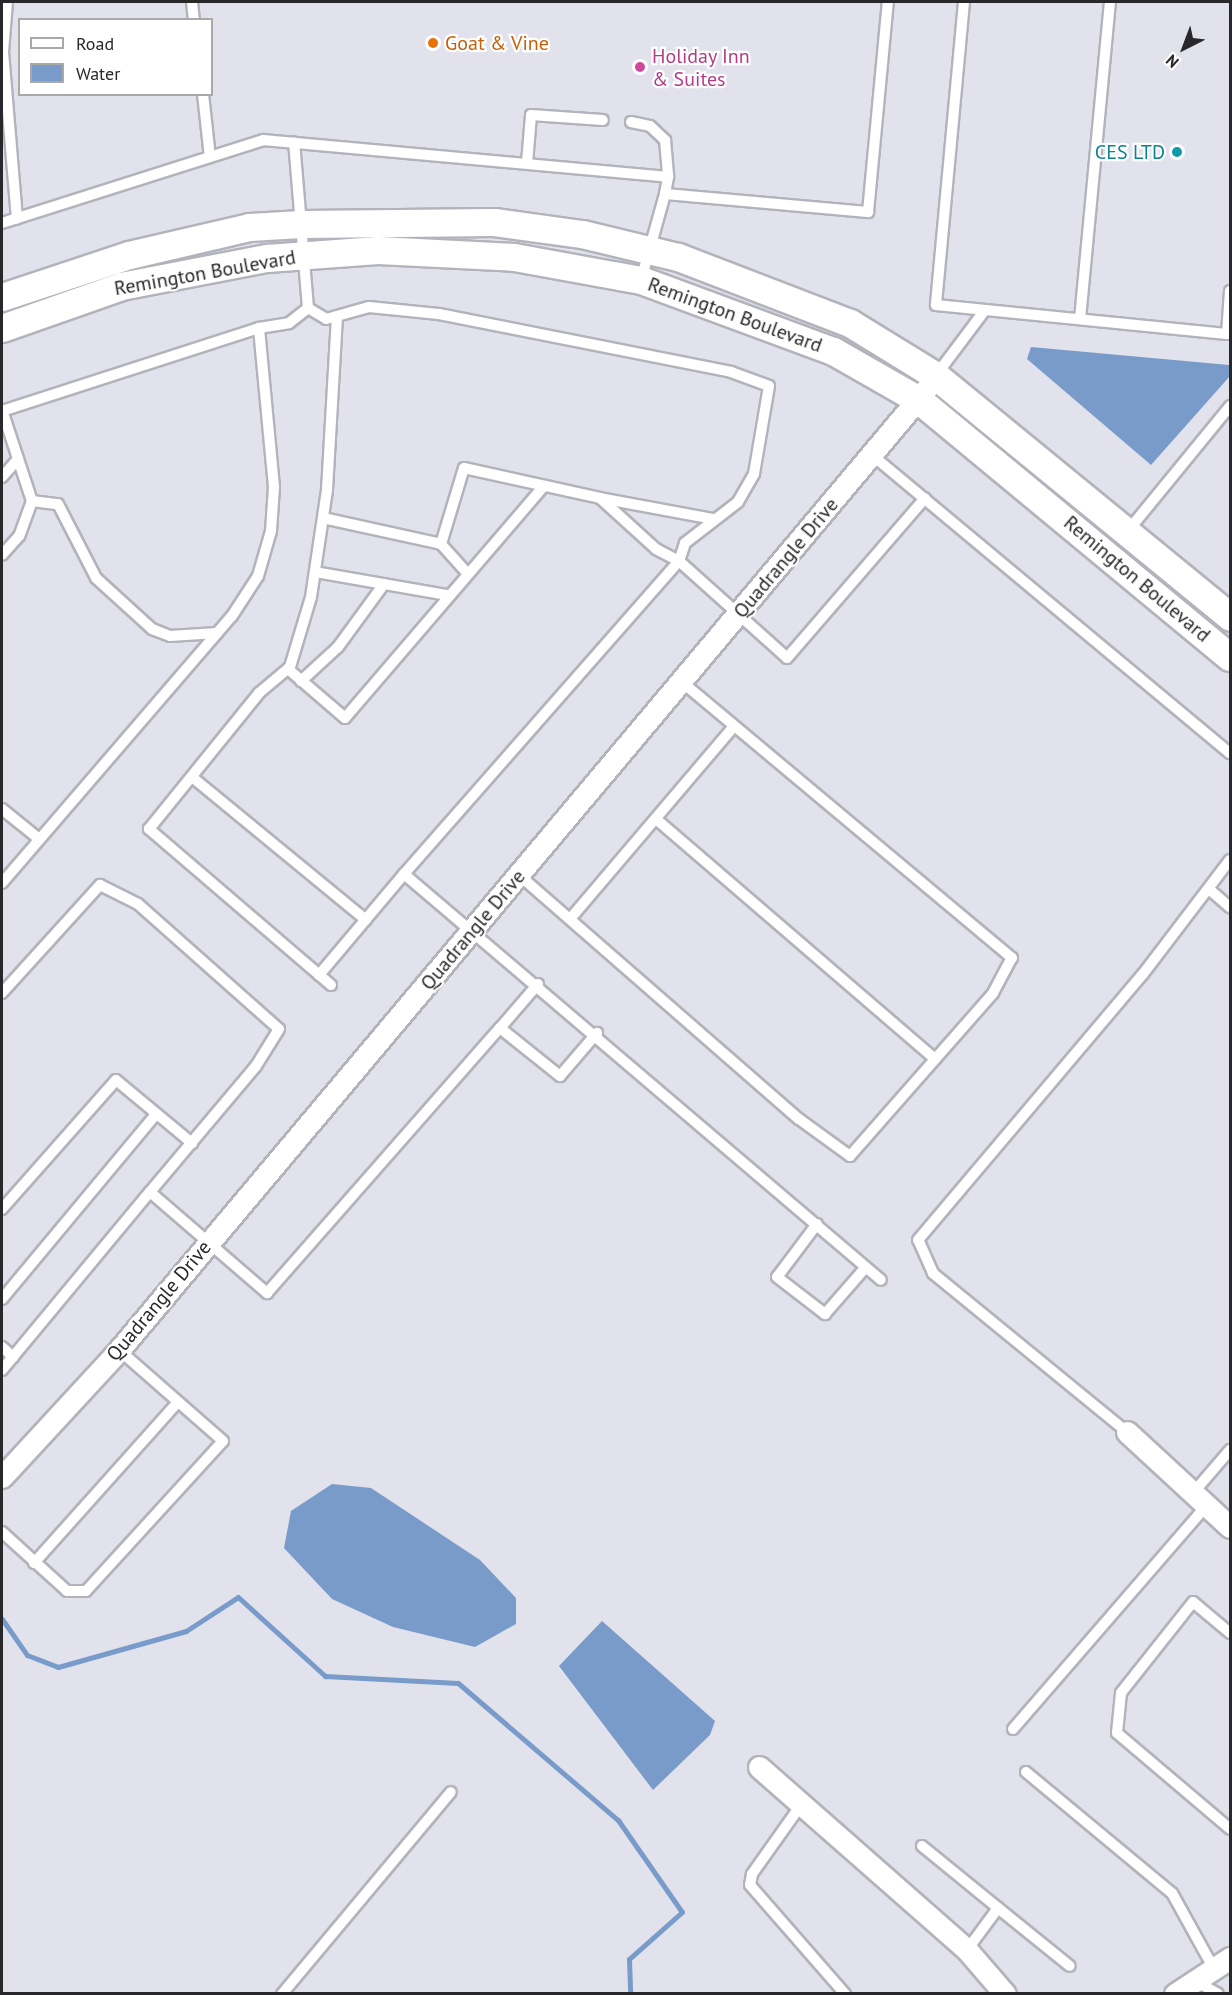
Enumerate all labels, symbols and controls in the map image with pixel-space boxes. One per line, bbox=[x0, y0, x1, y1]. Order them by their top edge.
legend bbox=[18, 18, 213, 96]
north arrow bbox=[1154, 18, 1214, 78]
place label: Goat & Vine bbox=[445, 31, 549, 55]
text: Road bbox=[76, 32, 114, 55]
marker: Goat & Vine bbox=[426, 36, 440, 50]
place label: Holiday Inn & Suites bbox=[652, 44, 750, 91]
text: N bbox=[1161, 50, 1183, 72]
marker: Holiday Inn & Suites bbox=[633, 60, 647, 74]
text: Water bbox=[76, 62, 120, 85]
place label: CES LTD bbox=[1095, 140, 1165, 164]
marker: CES LTD bbox=[1170, 145, 1184, 159]
street label: Remington Boulevard bbox=[112, 245, 298, 301]
street label: Remington Boulevard bbox=[645, 272, 825, 358]
street label: Quadrangle Drive bbox=[729, 493, 843, 623]
street label: Remington Boulevard bbox=[1059, 511, 1215, 647]
street label: Quadrangle Drive bbox=[416, 865, 530, 995]
street label: Quadrangle Drive bbox=[102, 1236, 216, 1366]

